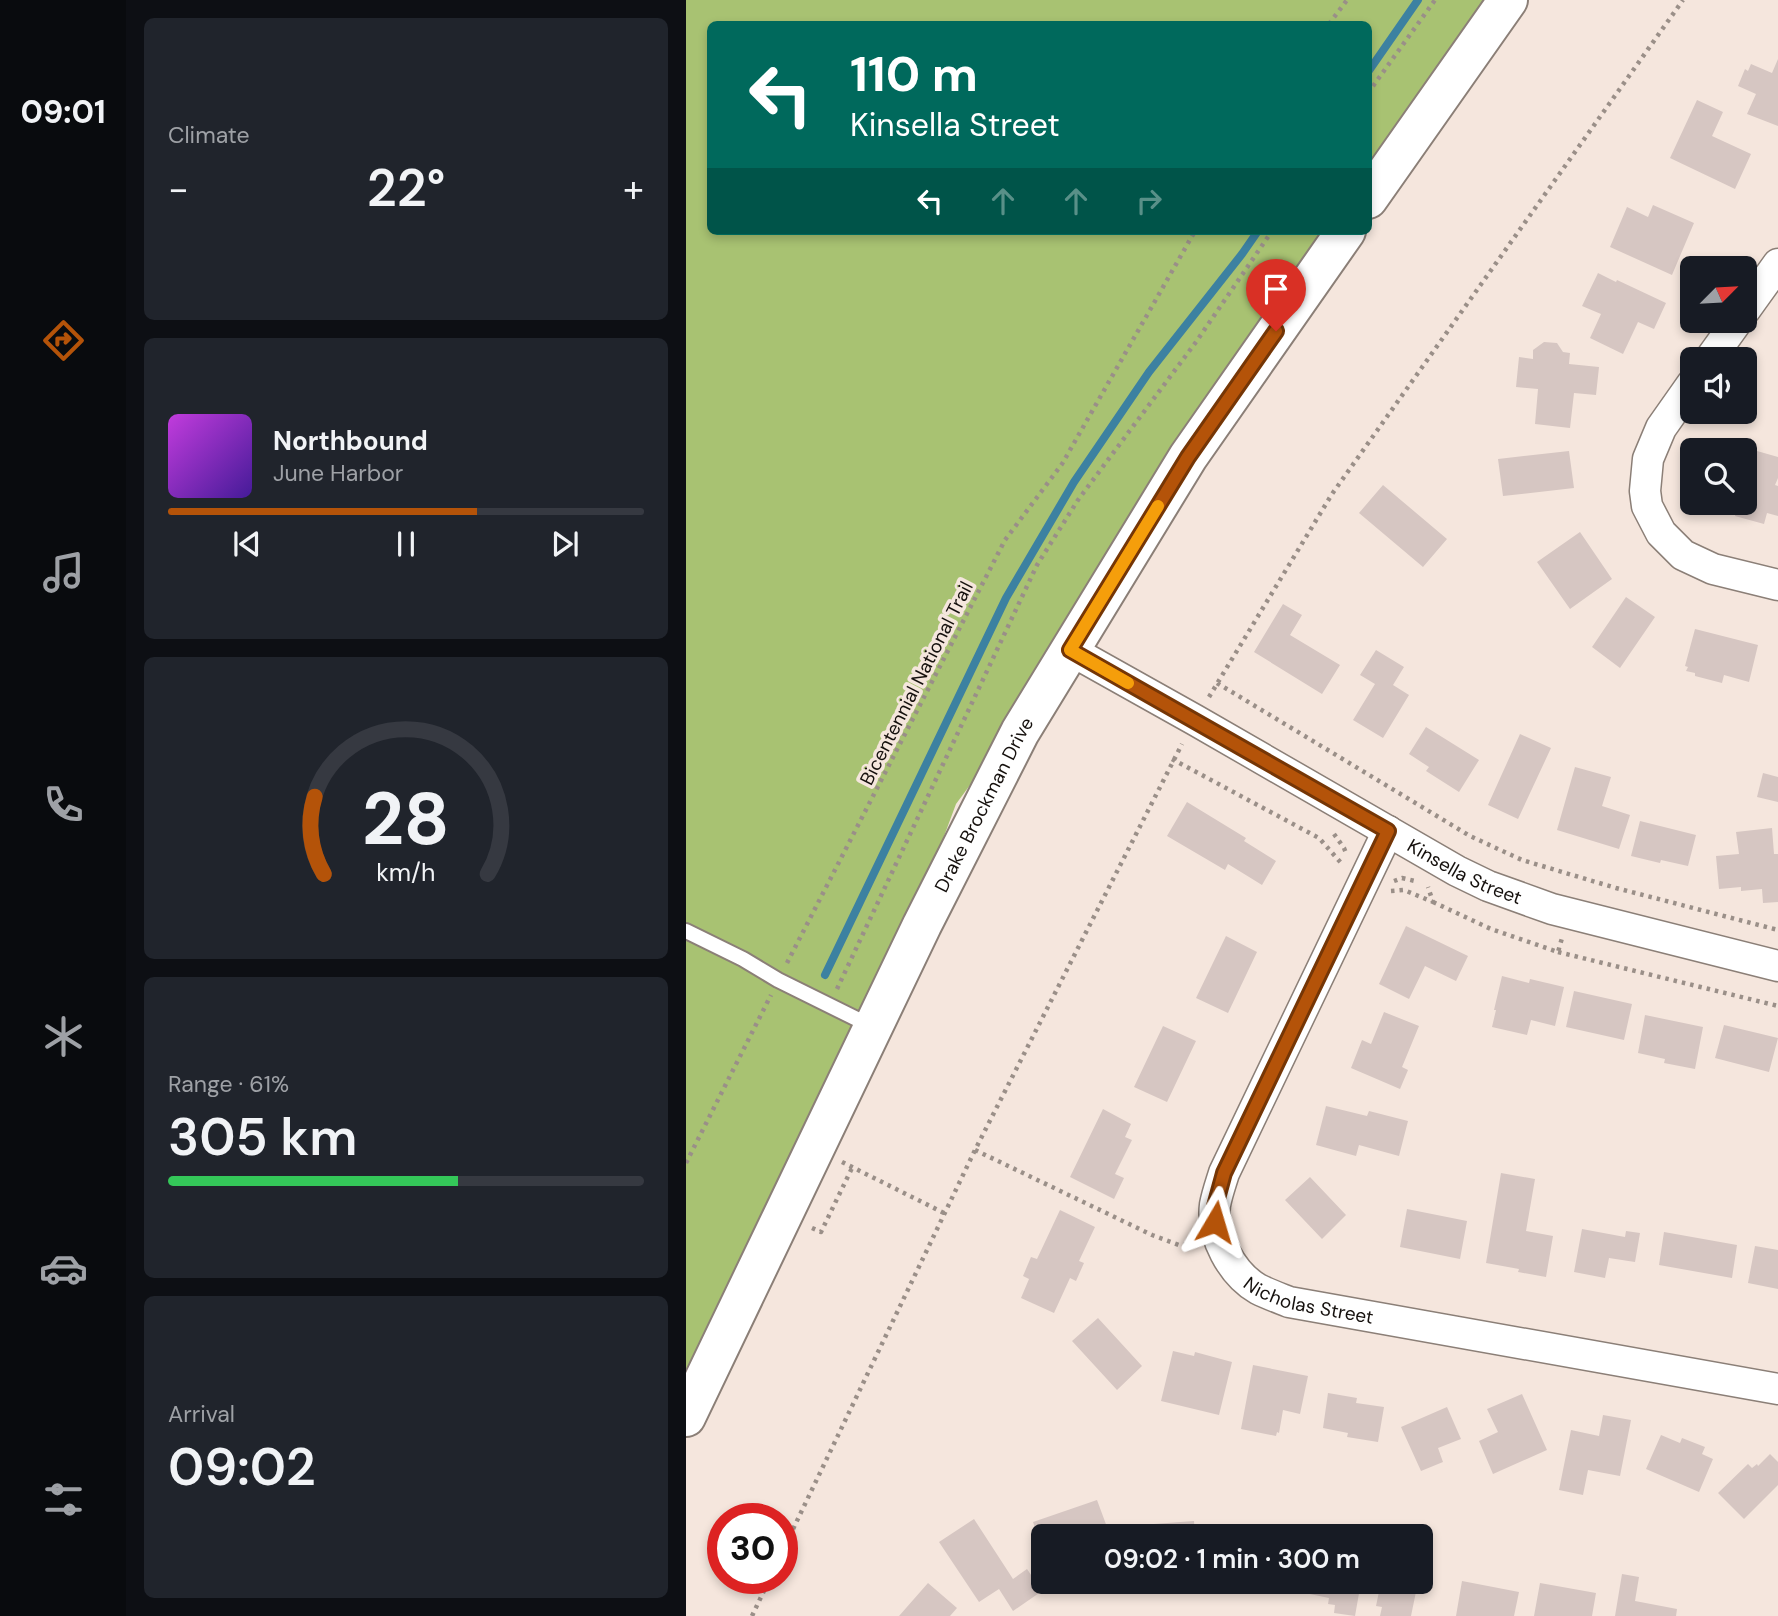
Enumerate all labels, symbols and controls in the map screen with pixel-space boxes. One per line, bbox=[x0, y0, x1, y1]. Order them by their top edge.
text: 110 m bbox=[850, 42, 978, 106]
icon: left bbox=[735, 49, 826, 140]
text: 09:01 bbox=[20, 91, 106, 133]
text: Kinsella Street bbox=[850, 104, 1060, 146]
text: Climate bbox=[168, 120, 250, 150]
text: 22° bbox=[367, 154, 445, 222]
text: − bbox=[168, 164, 189, 214]
text: + bbox=[623, 164, 644, 214]
icon: left bbox=[911, 182, 949, 220]
icon: ahead bbox=[984, 182, 1022, 220]
icon: ahead bbox=[1057, 182, 1095, 220]
icon: right bbox=[1130, 182, 1168, 220]
north arrow bbox=[1680, 256, 1757, 332]
map controls bbox=[1680, 256, 1757, 515]
pin bbox=[1246, 259, 1306, 331]
icon: arrive bbox=[1257, 270, 1295, 308]
icon: directions bbox=[39, 316, 88, 365]
button: sound bbox=[1680, 347, 1757, 424]
text: Northbound bbox=[273, 424, 428, 458]
button: search bbox=[1680, 438, 1757, 515]
text: June Harbor bbox=[273, 458, 403, 488]
icon: previous bbox=[228, 525, 266, 563]
icon: pause bbox=[387, 525, 425, 563]
icon: next bbox=[546, 525, 584, 563]
icon: music bbox=[39, 548, 88, 597]
street label: Bicentennial National Trail bbox=[854, 577, 979, 789]
street label: Drake Brockman Drive bbox=[929, 712, 1039, 896]
text: 28 bbox=[362, 772, 450, 867]
icon: phone bbox=[39, 780, 88, 829]
street label: Kinsella Street bbox=[1403, 833, 1525, 910]
text: km/h bbox=[376, 856, 436, 889]
icon: climate bbox=[39, 1012, 88, 1061]
text: Range · 61% bbox=[168, 1069, 289, 1099]
text: 305 km bbox=[168, 1103, 357, 1171]
position arrow bbox=[1178, 1185, 1252, 1259]
icon: car bbox=[39, 1244, 88, 1293]
street label: Nicholas Street bbox=[1238, 1271, 1376, 1330]
text: Arrival bbox=[168, 1399, 235, 1429]
text: 09:02 bbox=[168, 1433, 316, 1501]
icon: filters bbox=[39, 1475, 88, 1524]
speed limit sign: 30 bbox=[707, 1503, 798, 1594]
text: 09:02 · 1 min · 300 m bbox=[1104, 1542, 1360, 1576]

